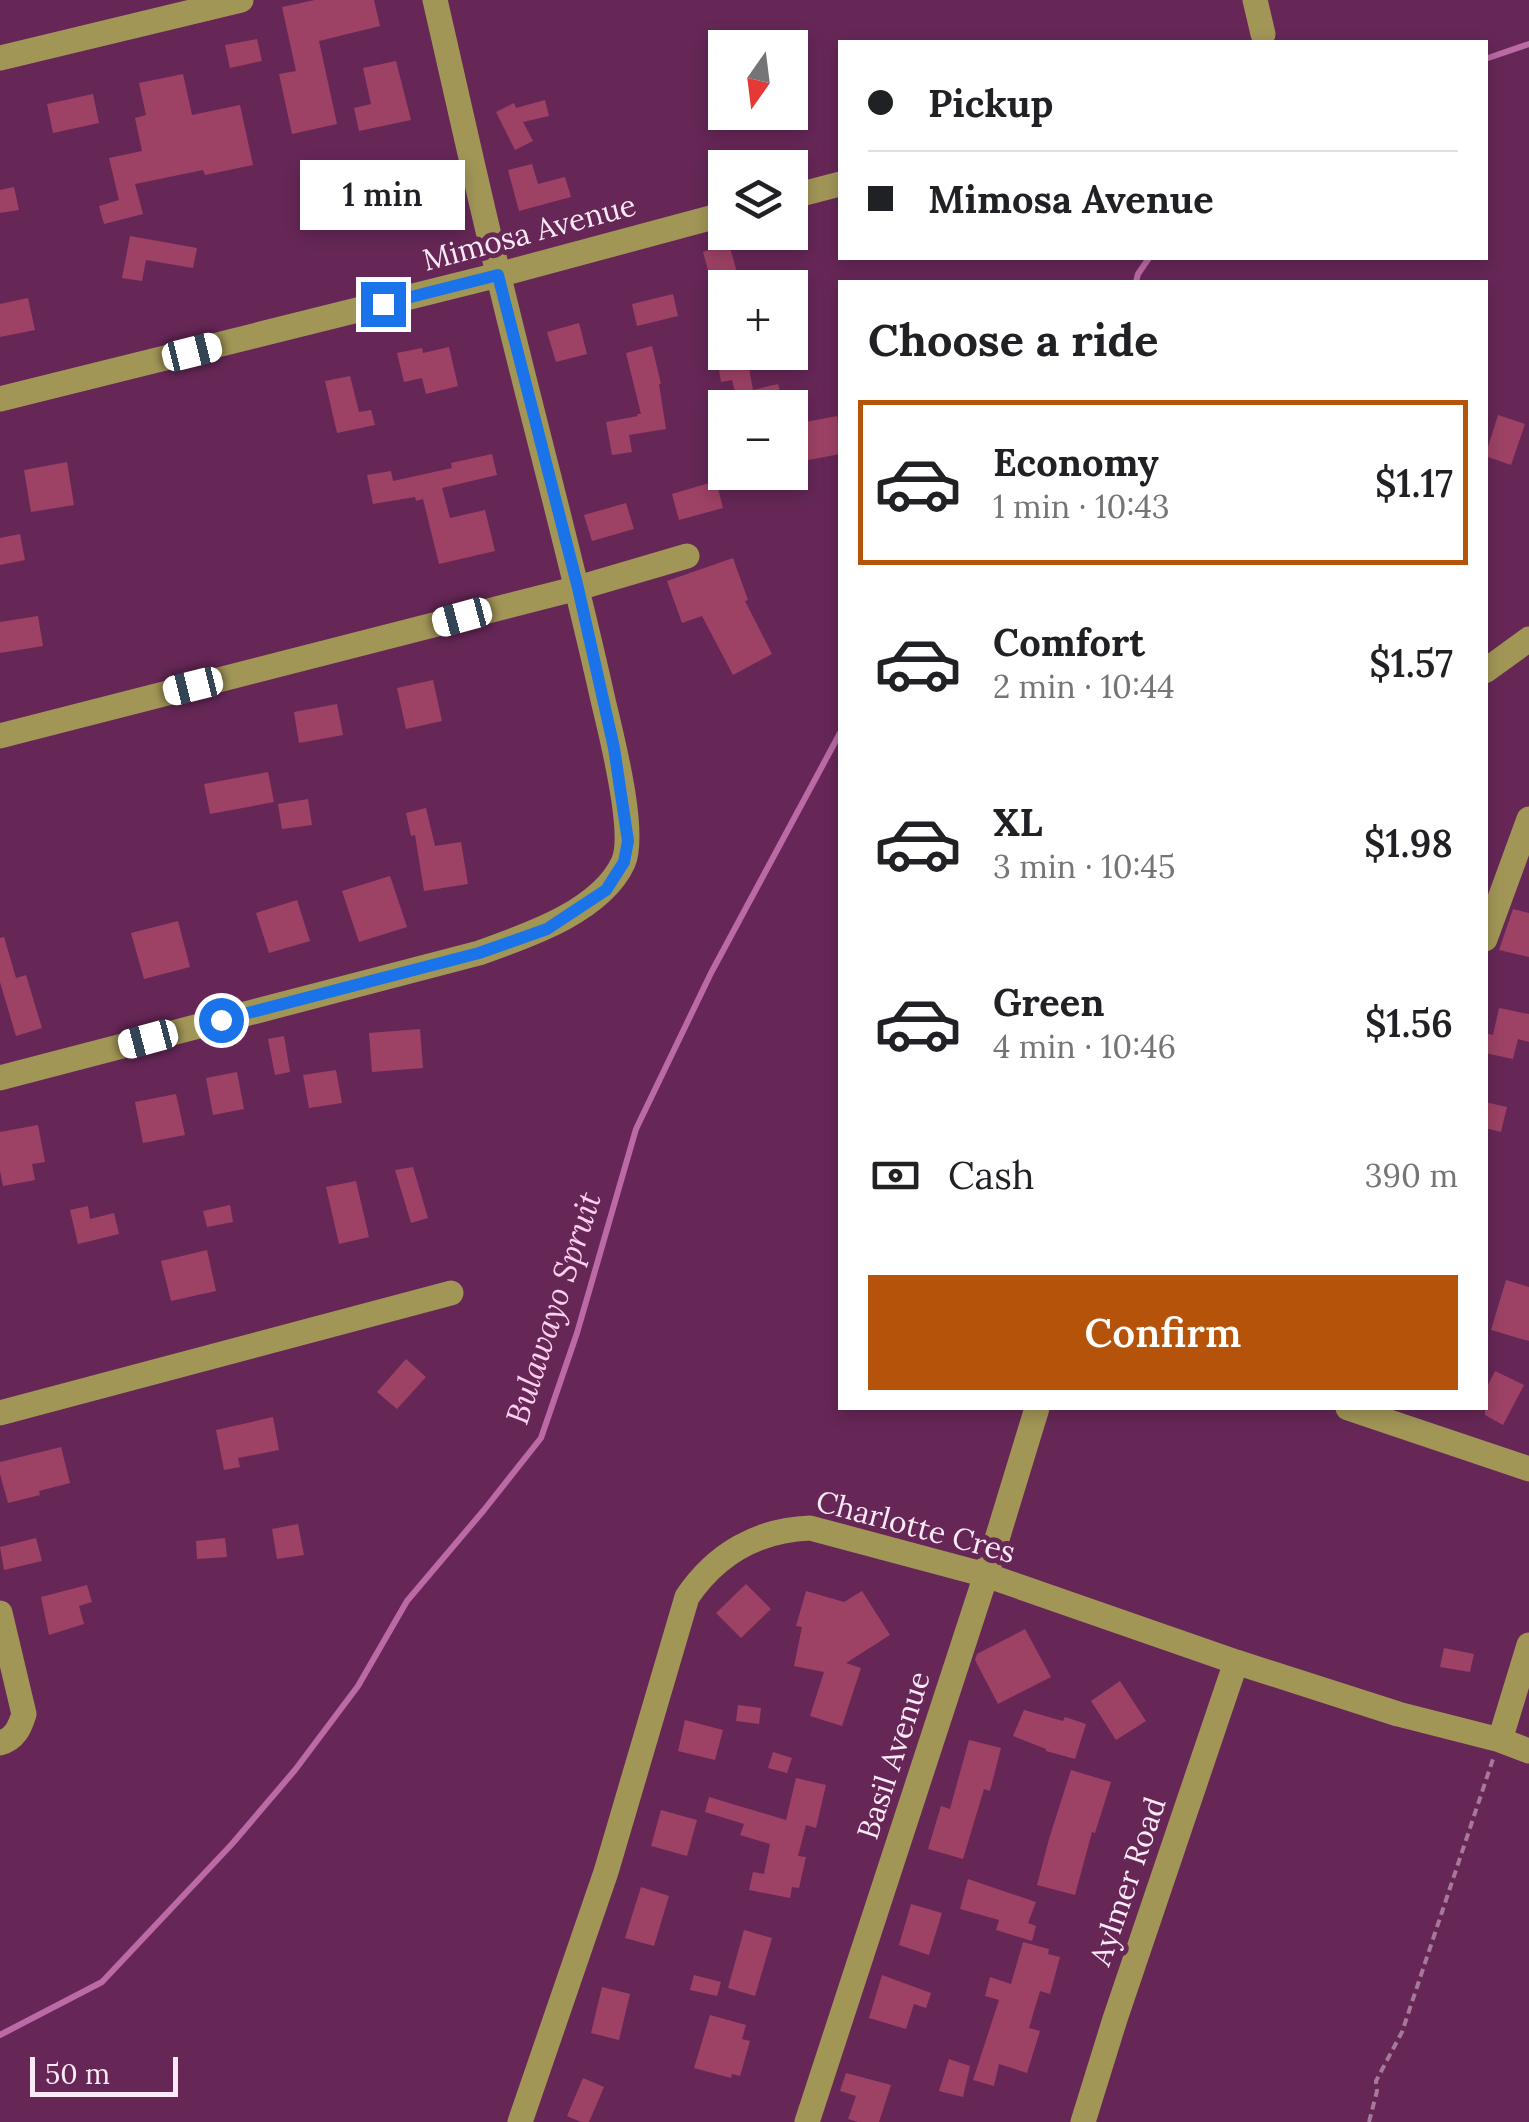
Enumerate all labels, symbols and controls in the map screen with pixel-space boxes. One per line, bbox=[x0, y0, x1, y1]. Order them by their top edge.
north arrow bbox=[708, 30, 808, 130]
map controls bbox=[708, 30, 808, 490]
text: Pickup bbox=[928, 79, 1053, 127]
button: layers bbox=[708, 150, 808, 250]
callout: 1 min bbox=[300, 159, 466, 229]
text: 1 min bbox=[342, 174, 423, 215]
text: Mimosa Avenue bbox=[928, 175, 1214, 223]
street label: Mimosa Avenue bbox=[418, 185, 640, 279]
button: + bbox=[708, 270, 808, 370]
route end bbox=[361, 282, 406, 327]
text: Choose a ride bbox=[868, 311, 1158, 368]
car bbox=[159, 330, 225, 374]
button: − bbox=[708, 390, 808, 490]
icon: car bbox=[873, 438, 963, 528]
text: Economy bbox=[993, 438, 1159, 486]
text: $1.17 bbox=[1375, 459, 1453, 507]
text: 1 min · 10:43 bbox=[993, 486, 1170, 527]
car bbox=[429, 595, 495, 639]
icon: car bbox=[873, 618, 963, 708]
text: Comfort bbox=[993, 618, 1145, 666]
text: $1.57 bbox=[1369, 639, 1453, 687]
car bbox=[160, 664, 226, 708]
text: 2 min · 10:44 bbox=[993, 666, 1175, 707]
icon: car bbox=[873, 798, 963, 888]
text: XL bbox=[993, 798, 1043, 846]
text: $1.98 bbox=[1364, 819, 1453, 867]
text: 3 min · 10:45 bbox=[993, 846, 1175, 887]
icon: car bbox=[873, 978, 963, 1068]
text: Green bbox=[993, 978, 1105, 1026]
route start bbox=[199, 998, 244, 1043]
text: $1.56 bbox=[1365, 999, 1453, 1047]
car bbox=[115, 1017, 181, 1061]
text: 4 min · 10:46 bbox=[993, 1026, 1176, 1067]
icon: cash bbox=[868, 1148, 923, 1203]
text: Cash bbox=[948, 1151, 1035, 1199]
text: 390 m bbox=[1365, 1155, 1458, 1196]
water label: Bulawayo Spruit bbox=[496, 1186, 610, 1429]
button: Confirm bbox=[868, 1275, 1458, 1390]
street label: Charlotte Cres bbox=[812, 1481, 1020, 1571]
street label: Basil Avenue bbox=[848, 1666, 938, 1844]
street label: Aylmer Road bbox=[1080, 1792, 1175, 1972]
scale bar bbox=[30, 2052, 178, 2096]
text: 50 m bbox=[45, 2056, 110, 2092]

